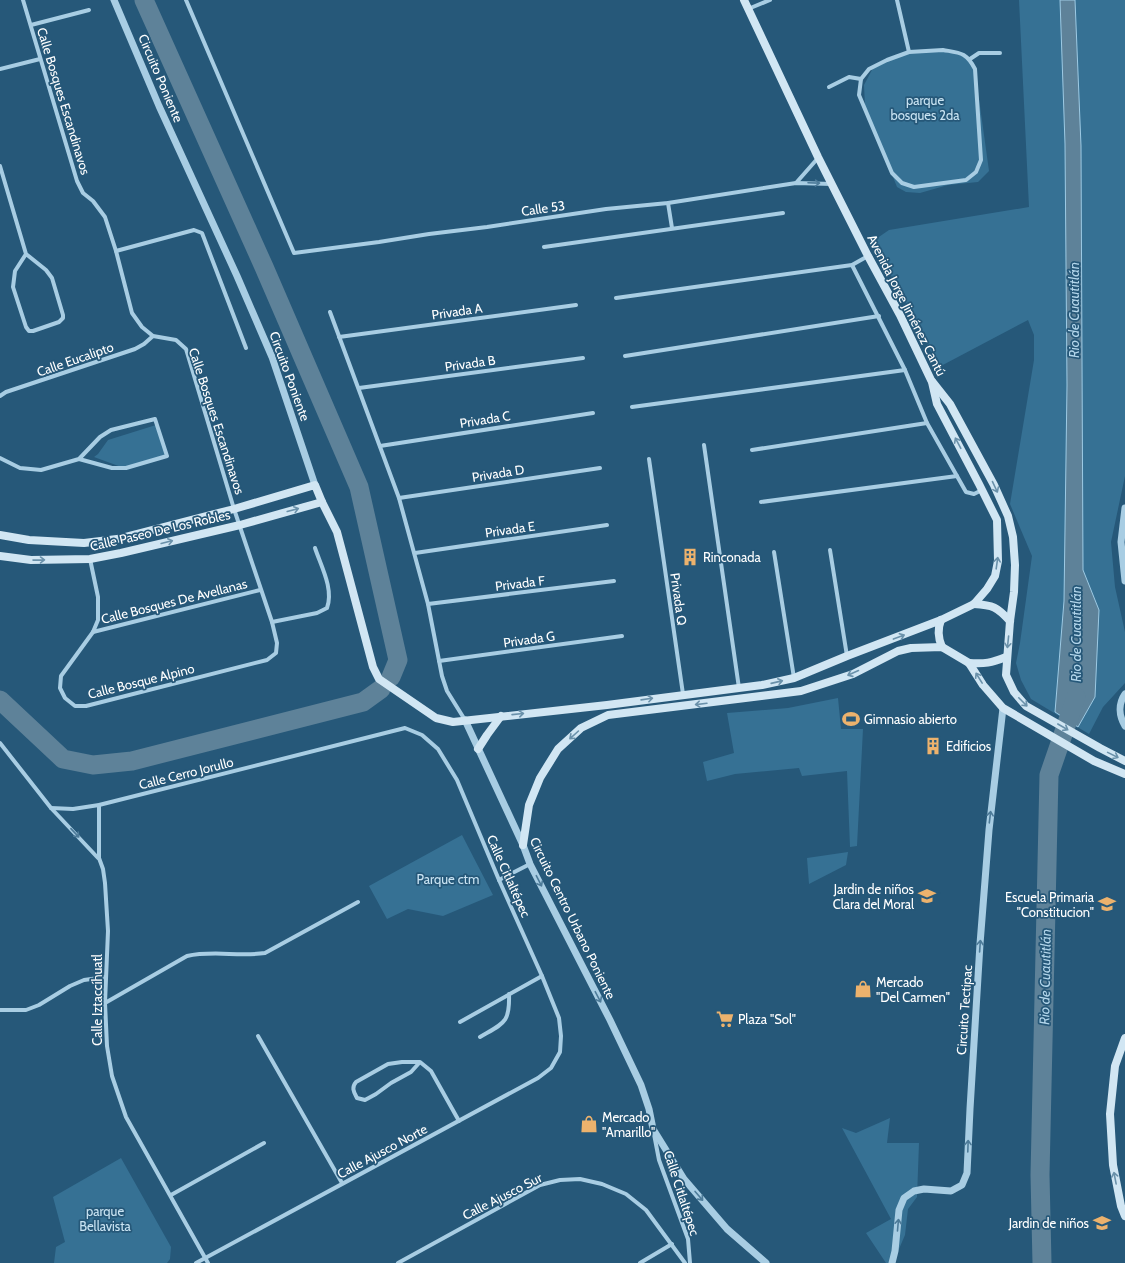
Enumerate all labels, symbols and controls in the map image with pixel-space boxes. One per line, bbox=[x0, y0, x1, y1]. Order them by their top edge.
street label: Calle Bosques Escandinavos bbox=[34, 25, 94, 177]
street label: Circuito Poniente bbox=[135, 32, 187, 125]
park label: parque bosques 2da bbox=[890, 92, 960, 123]
one-way arrow bbox=[807, 180, 820, 187]
street label: Calle 53 bbox=[520, 197, 566, 219]
street label: Avenida Jorge Jiménez Cantú bbox=[864, 231, 950, 379]
water label: Rio de Cuautitlán bbox=[1065, 262, 1083, 358]
street label: Privada A bbox=[431, 300, 483, 322]
street label: Circuito Poniente bbox=[266, 329, 314, 423]
street label: Calle Eucalipto bbox=[34, 338, 116, 380]
street label: Calle Bosques Escandinavos bbox=[186, 346, 248, 497]
street label: Privada B bbox=[444, 352, 497, 374]
street label: Privada C bbox=[458, 407, 512, 431]
one-way arrow bbox=[953, 437, 961, 449]
street label: Privada D bbox=[471, 461, 525, 485]
one-way arrow bbox=[992, 481, 999, 493]
street label: Calle Paseo De Los Robles bbox=[88, 506, 232, 554]
one-way arrow bbox=[286, 506, 299, 513]
street label: Privada E bbox=[484, 518, 536, 540]
one-way arrow bbox=[160, 538, 173, 546]
building icon: Rinconada bbox=[680, 547, 700, 567]
place label: Rinconada bbox=[703, 549, 761, 565]
one-way arrow bbox=[32, 556, 45, 564]
one-way arrow bbox=[993, 557, 1001, 570]
street label: Privada F bbox=[494, 572, 546, 594]
street label: Privada Q bbox=[667, 572, 691, 626]
street label: Calle Bosques De Avellanas bbox=[99, 575, 249, 627]
water label: Rio de Cuautitlán bbox=[1067, 586, 1085, 682]
street label: Privada G bbox=[502, 627, 556, 651]
one-way arrow bbox=[892, 632, 904, 640]
one-way arrow bbox=[1004, 635, 1011, 648]
street label: Calle Bosque Alpino bbox=[86, 660, 196, 702]
one-way arrow bbox=[848, 670, 860, 677]
one-way arrow bbox=[974, 672, 982, 684]
one-way arrow bbox=[770, 677, 783, 685]
one-way arrow bbox=[640, 695, 653, 703]
one-way arrow bbox=[1018, 697, 1028, 707]
one-way arrow bbox=[695, 700, 708, 707]
sports icon: Gimnasio abierto bbox=[841, 709, 861, 729]
one-way arrow bbox=[511, 711, 524, 718]
place label: Gimnasio abierto bbox=[864, 711, 957, 727]
one-way arrow bbox=[1057, 723, 1069, 731]
one-way arrow bbox=[569, 730, 580, 739]
building icon: Edificios bbox=[923, 736, 943, 756]
place label: Edificios bbox=[946, 738, 992, 754]
one-way arrow bbox=[1107, 752, 1119, 759]
street label: Calle Cerro Jorullo bbox=[137, 754, 235, 792]
one-way arrow bbox=[987, 811, 994, 824]
one-way arrow bbox=[70, 828, 80, 838]
street label: Calle Citlaltépec bbox=[484, 832, 534, 920]
street label: Circuito Centro Urbano Poniente bbox=[527, 834, 619, 1002]
park label: Parque ctm bbox=[417, 871, 479, 887]
one-way arrow bbox=[535, 875, 543, 887]
place label: Jardin de niños Clara del Moral bbox=[833, 881, 915, 912]
school or university icon: Jardin de niños Clara del Moral bbox=[917, 886, 937, 906]
place label: Escuela Primaria "Constitucion" bbox=[1005, 889, 1095, 920]
school or university icon: Escuela Primaria "Constitucion" bbox=[1097, 894, 1117, 914]
water label: Rio de Cuautitlán bbox=[1035, 929, 1055, 1025]
one-way arrow bbox=[976, 940, 983, 953]
street label: Calle Iztaccíhuatl bbox=[89, 954, 105, 1046]
street label: Circuito Tectipac bbox=[953, 964, 975, 1055]
place label: Mercado "Del Carmen" bbox=[876, 974, 950, 1005]
shop icon: Mercado "Del Carmen" bbox=[853, 979, 873, 999]
one-way arrow bbox=[595, 991, 602, 1003]
supermarket icon: Plaza "Sol" bbox=[715, 1009, 735, 1029]
place label: Plaza "Sol" bbox=[738, 1011, 796, 1027]
place label: Mercado "Amarillo" bbox=[602, 1109, 655, 1140]
shop icon: Mercado "Amarillo" bbox=[579, 1114, 599, 1134]
street label: Calle Ajusco Norte bbox=[334, 1120, 431, 1182]
one-way arrow bbox=[965, 1140, 972, 1153]
street label: Calle Citlaltépec bbox=[661, 1148, 703, 1238]
street label: Calle Ajusco Sur bbox=[460, 1169, 546, 1224]
one-way arrow bbox=[1111, 1172, 1119, 1185]
one-way arrow bbox=[694, 1191, 703, 1201]
park label: parque Bellavista bbox=[79, 1203, 132, 1234]
school or university icon: Jardin de niños bbox=[1092, 1213, 1112, 1233]
place label: Jardin de niños bbox=[1008, 1215, 1090, 1231]
one-way arrow bbox=[894, 1219, 901, 1232]

